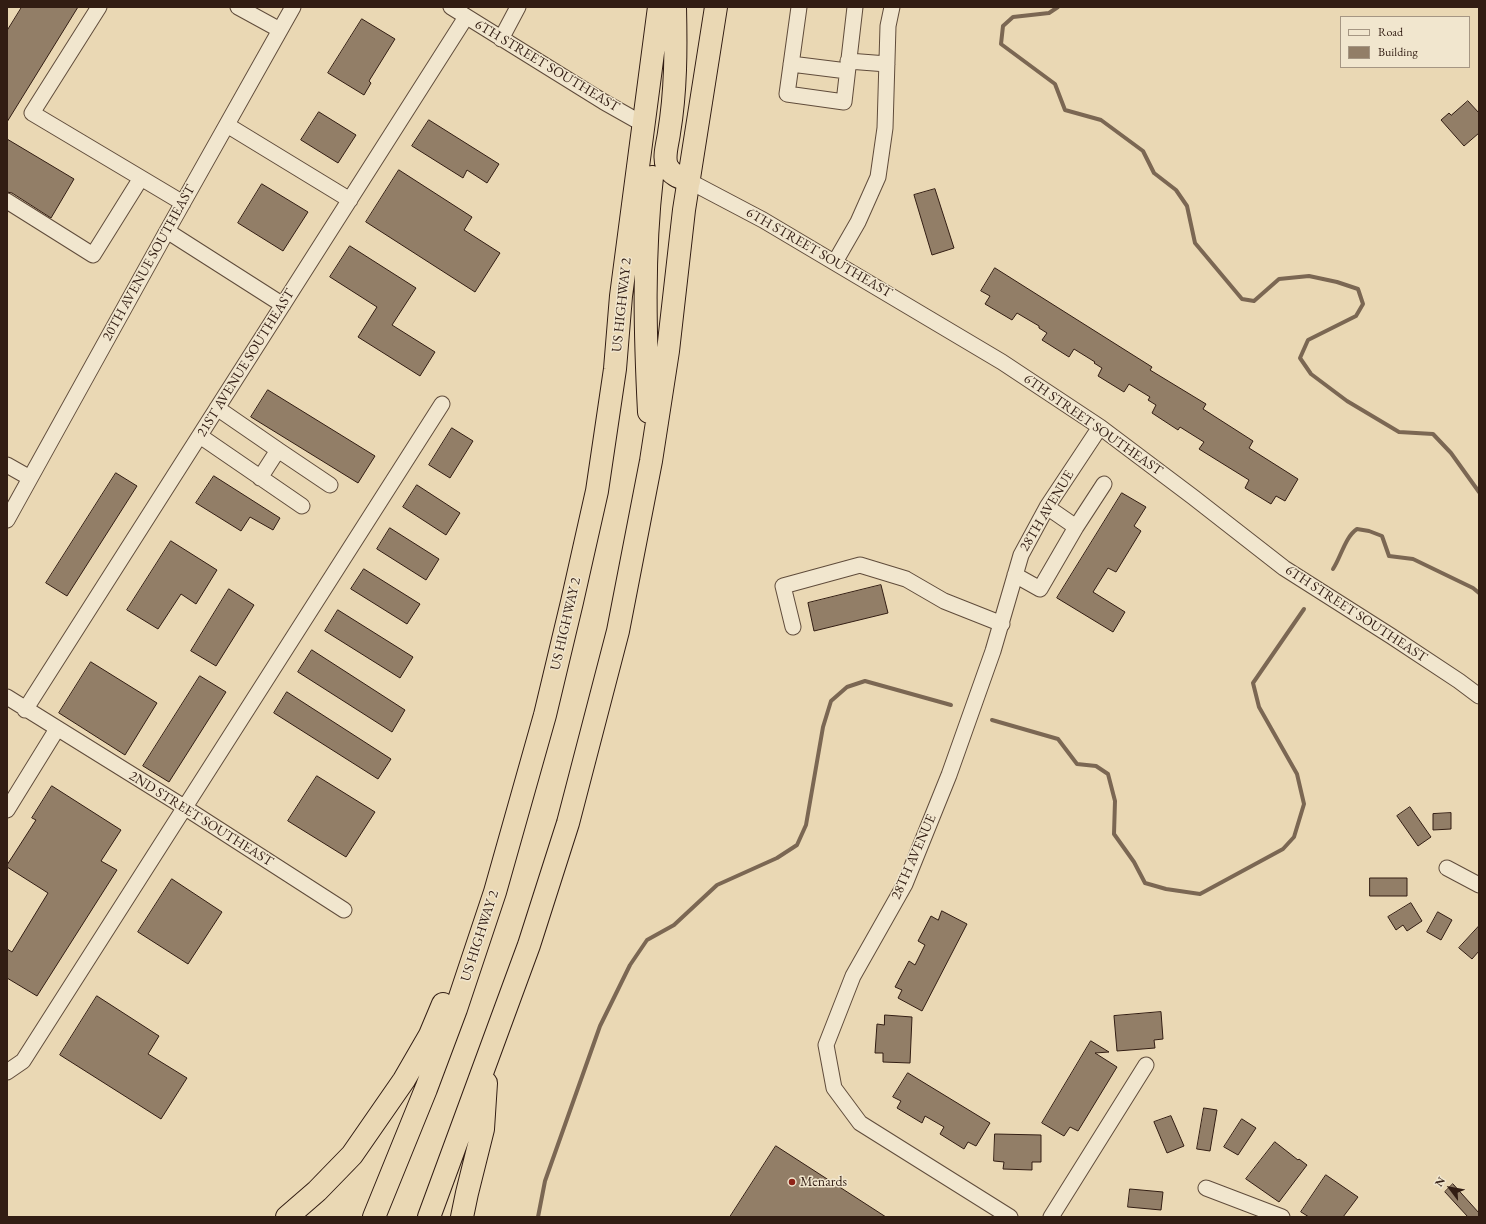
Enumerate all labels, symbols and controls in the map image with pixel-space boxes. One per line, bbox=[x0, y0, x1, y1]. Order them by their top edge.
street label: 6TH STREET SOUTHEAST bbox=[472, 16, 622, 116]
legend bbox=[1340, 16, 1470, 68]
text: Road bbox=[1378, 24, 1403, 40]
text: Building bbox=[1378, 44, 1418, 60]
street label: 20TH AVENUE SOUTHEAST bbox=[99, 182, 199, 344]
street label: 6TH STREET SOUTHEAST bbox=[743, 204, 895, 302]
street label: US HIGHWAY 2 bbox=[609, 257, 635, 353]
street label: 21ST AVENUE SOUTHEAST bbox=[194, 286, 298, 440]
street label: 6TH STREET SOUTHEAST bbox=[1020, 371, 1166, 479]
street label: 28TH AVENUE bbox=[1016, 468, 1078, 554]
street label: 6TH STREET SOUTHEAST bbox=[1282, 562, 1430, 666]
street label: US HIGHWAY 2 bbox=[547, 576, 585, 672]
street label: 2ND STREET SOUTHEAST bbox=[126, 768, 276, 870]
street label: 28TH AVENUE bbox=[888, 812, 940, 902]
street label: US HIGHWAY 2 bbox=[457, 888, 503, 984]
north arrow bbox=[1430, 1168, 1470, 1208]
place label: Menards bbox=[800, 1174, 847, 1190]
text: N bbox=[1432, 1174, 1448, 1189]
marker: Menards bbox=[787, 1177, 797, 1187]

